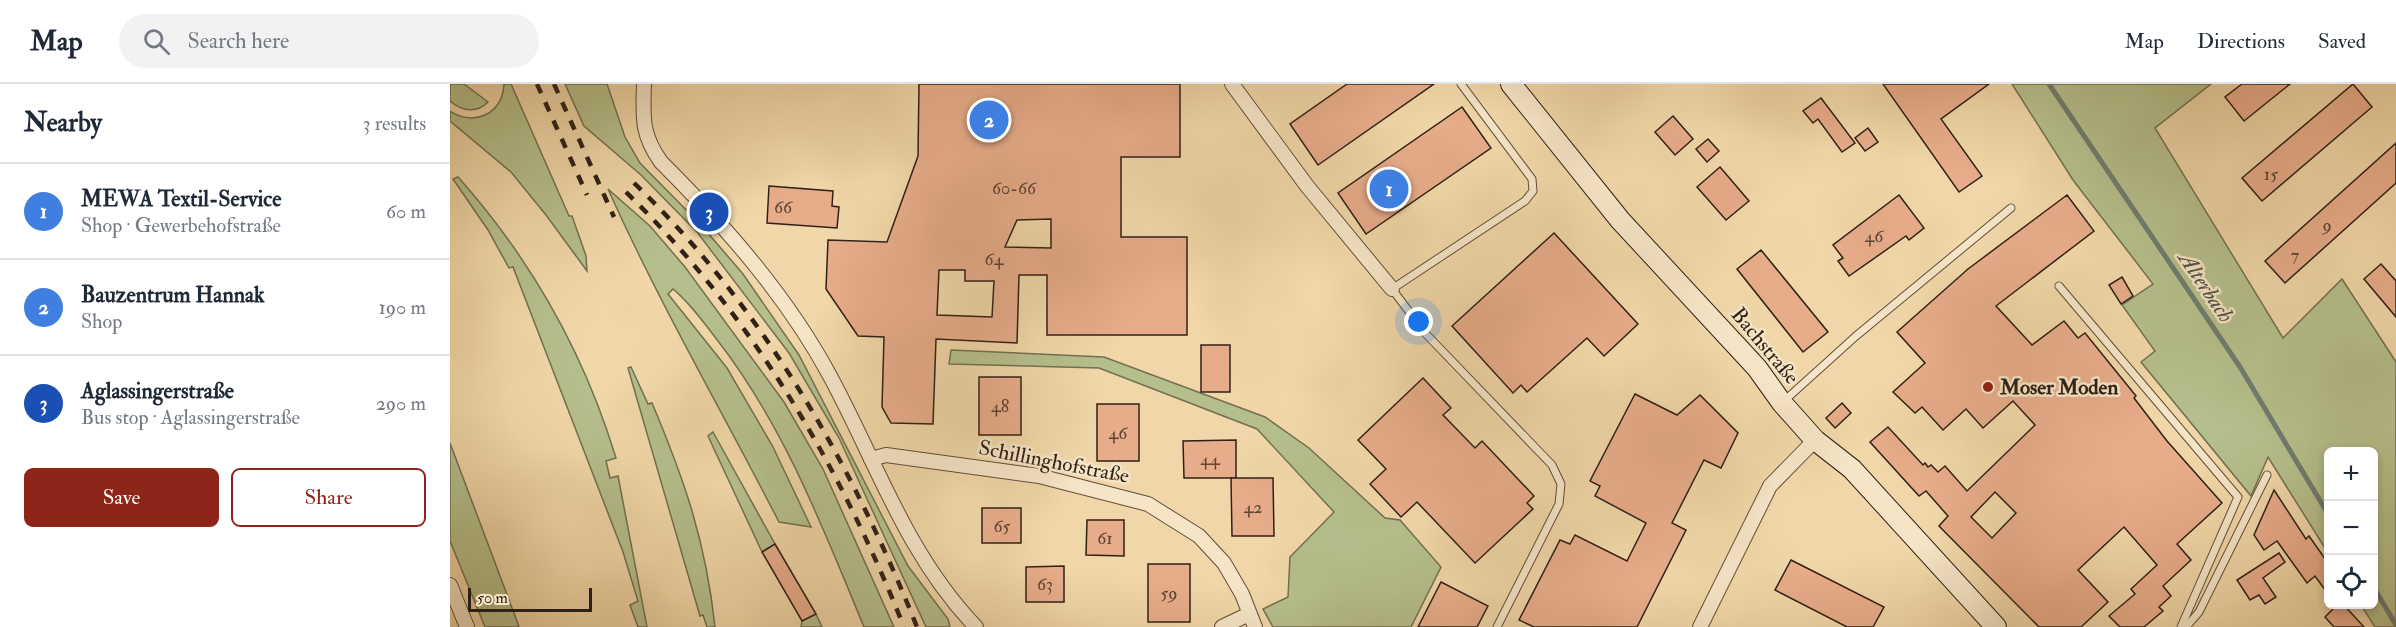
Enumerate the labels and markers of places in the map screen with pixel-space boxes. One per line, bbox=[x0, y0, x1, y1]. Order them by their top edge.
pin: 2 bbox=[970, 98, 1008, 142]
pin: 1 bbox=[1370, 166, 1408, 212]
pin: 3 bbox=[690, 190, 728, 234]
place label: Moser Moden bbox=[1999, 374, 2118, 401]
marker: Moser Moden bbox=[1981, 380, 1995, 394]

